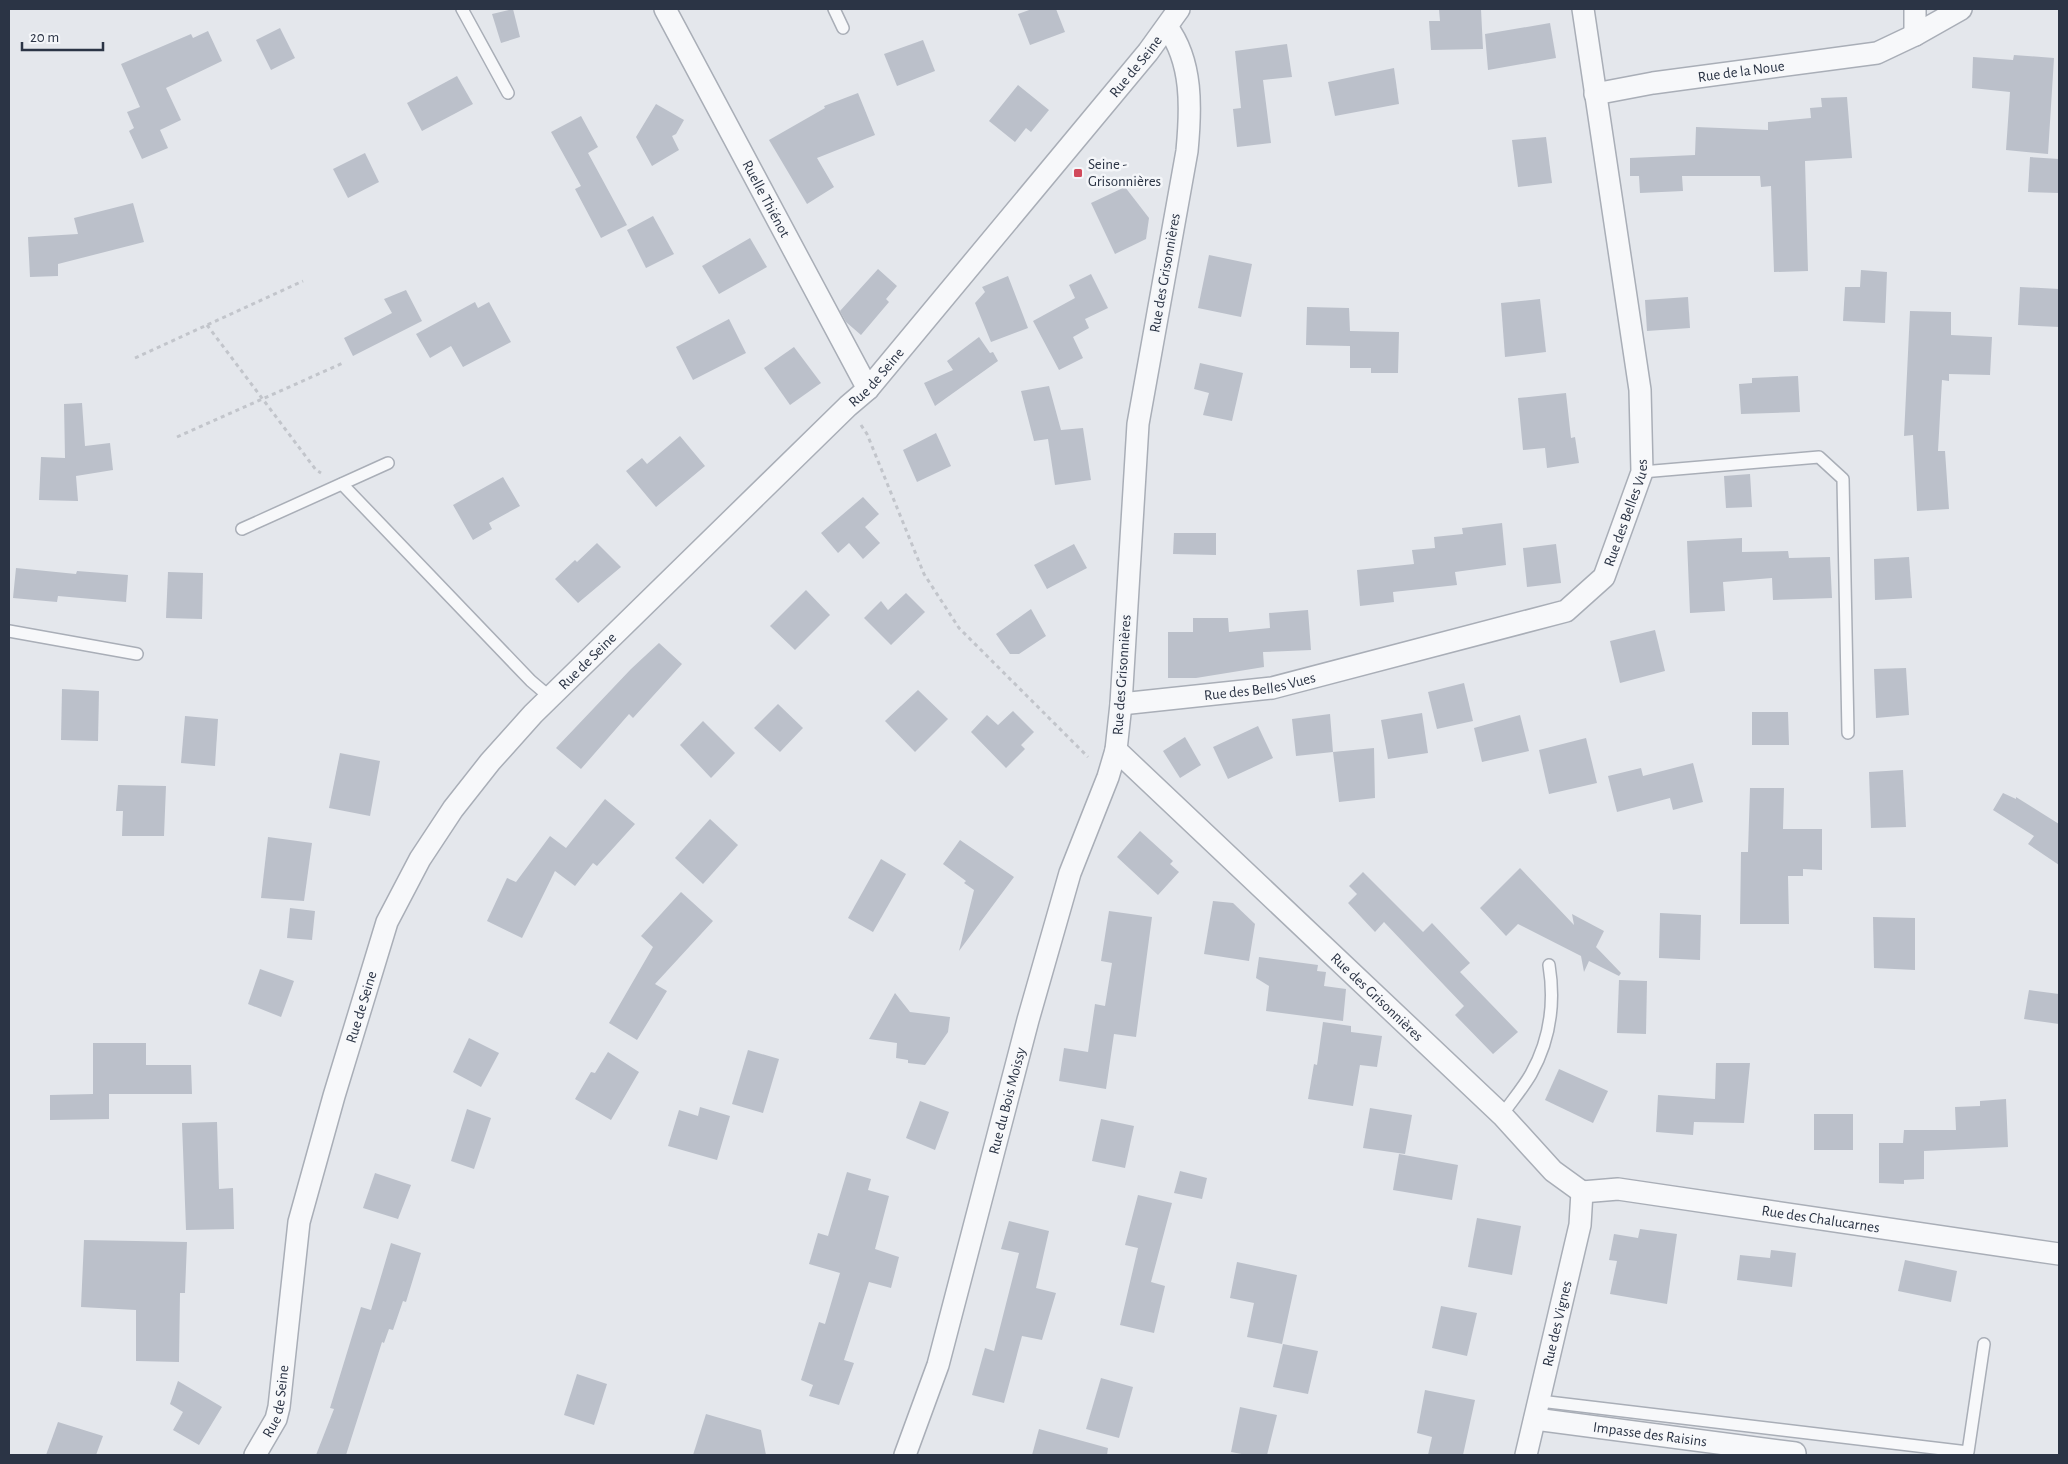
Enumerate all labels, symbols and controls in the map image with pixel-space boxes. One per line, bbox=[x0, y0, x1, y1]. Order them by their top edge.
scale bar bbox=[22, 20, 104, 52]
text: 20 m bbox=[30, 30, 59, 45]
street label: Rue de Seine bbox=[1106, 33, 1165, 100]
street label: Rue de la Noue bbox=[1697, 58, 1786, 84]
place label: Seine - Grisonnières bbox=[1088, 157, 1161, 189]
street label: Ruelle Thiénot bbox=[740, 158, 793, 240]
marker: Seine - Grisonnières bbox=[1072, 167, 1084, 179]
street label: Rue des Grisonnières bbox=[1147, 212, 1183, 334]
street label: Rue de Seine bbox=[846, 345, 907, 410]
street label: Rue des Belles Vues bbox=[1601, 459, 1649, 568]
street label: Rue des Grisonnières bbox=[1110, 614, 1134, 736]
street label: Rue de Seine bbox=[555, 630, 619, 692]
street label: Rue des Belles Vues bbox=[1203, 669, 1317, 703]
street label: Rue des Grisonnières bbox=[1328, 950, 1426, 1044]
street label: Rue de Seine bbox=[343, 969, 379, 1045]
street label: Rue du Bois Moissy bbox=[986, 1045, 1028, 1156]
street label: Rue des Chalucarnes bbox=[1761, 1203, 1881, 1235]
street label: Rue des Vignes bbox=[1540, 1279, 1574, 1368]
street label: Rue de Seine bbox=[260, 1364, 291, 1440]
street label: Impasse des Raisins bbox=[1592, 1419, 1708, 1449]

